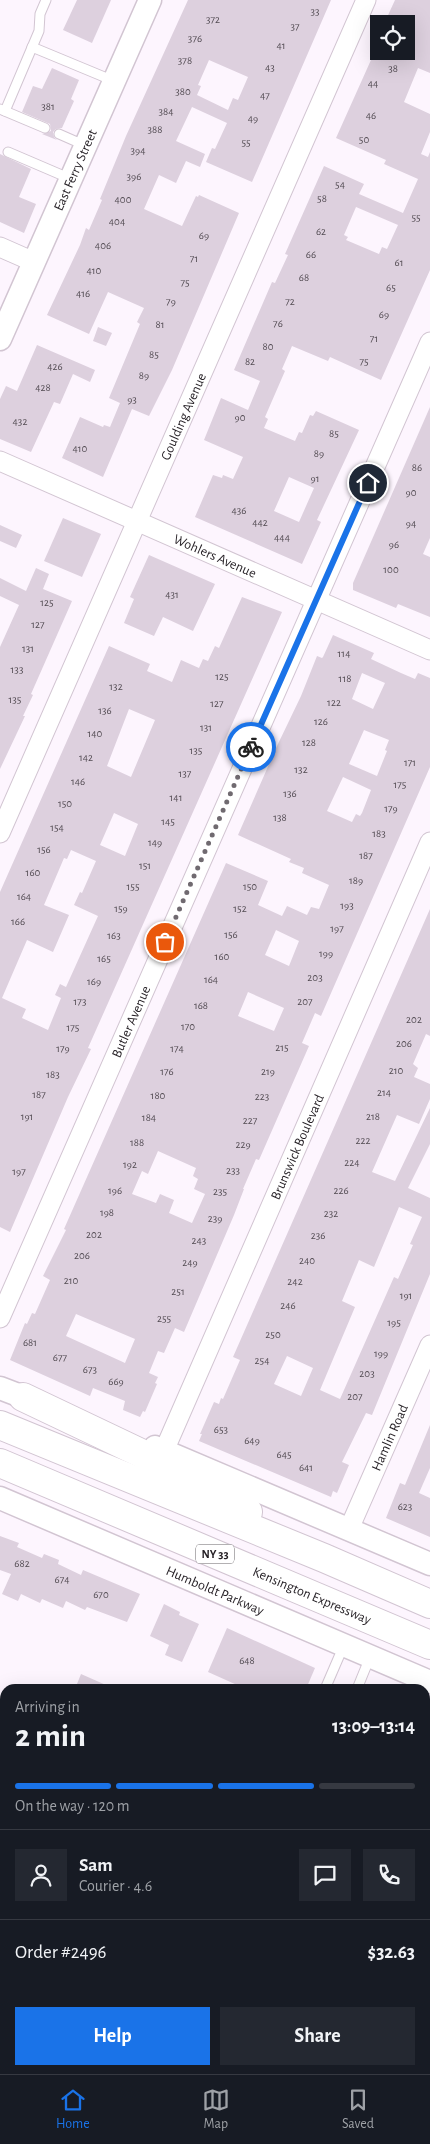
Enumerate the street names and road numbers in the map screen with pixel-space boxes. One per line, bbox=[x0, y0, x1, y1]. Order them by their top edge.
street label: East Ferry Street bbox=[52, 127, 100, 213]
street label: Goulding Avenue bbox=[159, 371, 209, 462]
street label: Wohlers Avenue bbox=[171, 532, 258, 581]
street label: Butler Avenue bbox=[110, 984, 153, 1060]
street label: Brunswick Boulevard bbox=[269, 1092, 327, 1202]
street label: Hamlin Road bbox=[369, 1403, 411, 1473]
road number: NY 33 bbox=[196, 1545, 234, 1564]
street label: Humboldt Parkway bbox=[164, 1564, 266, 1618]
street label: Kensington Expressway bbox=[251, 1565, 373, 1627]

